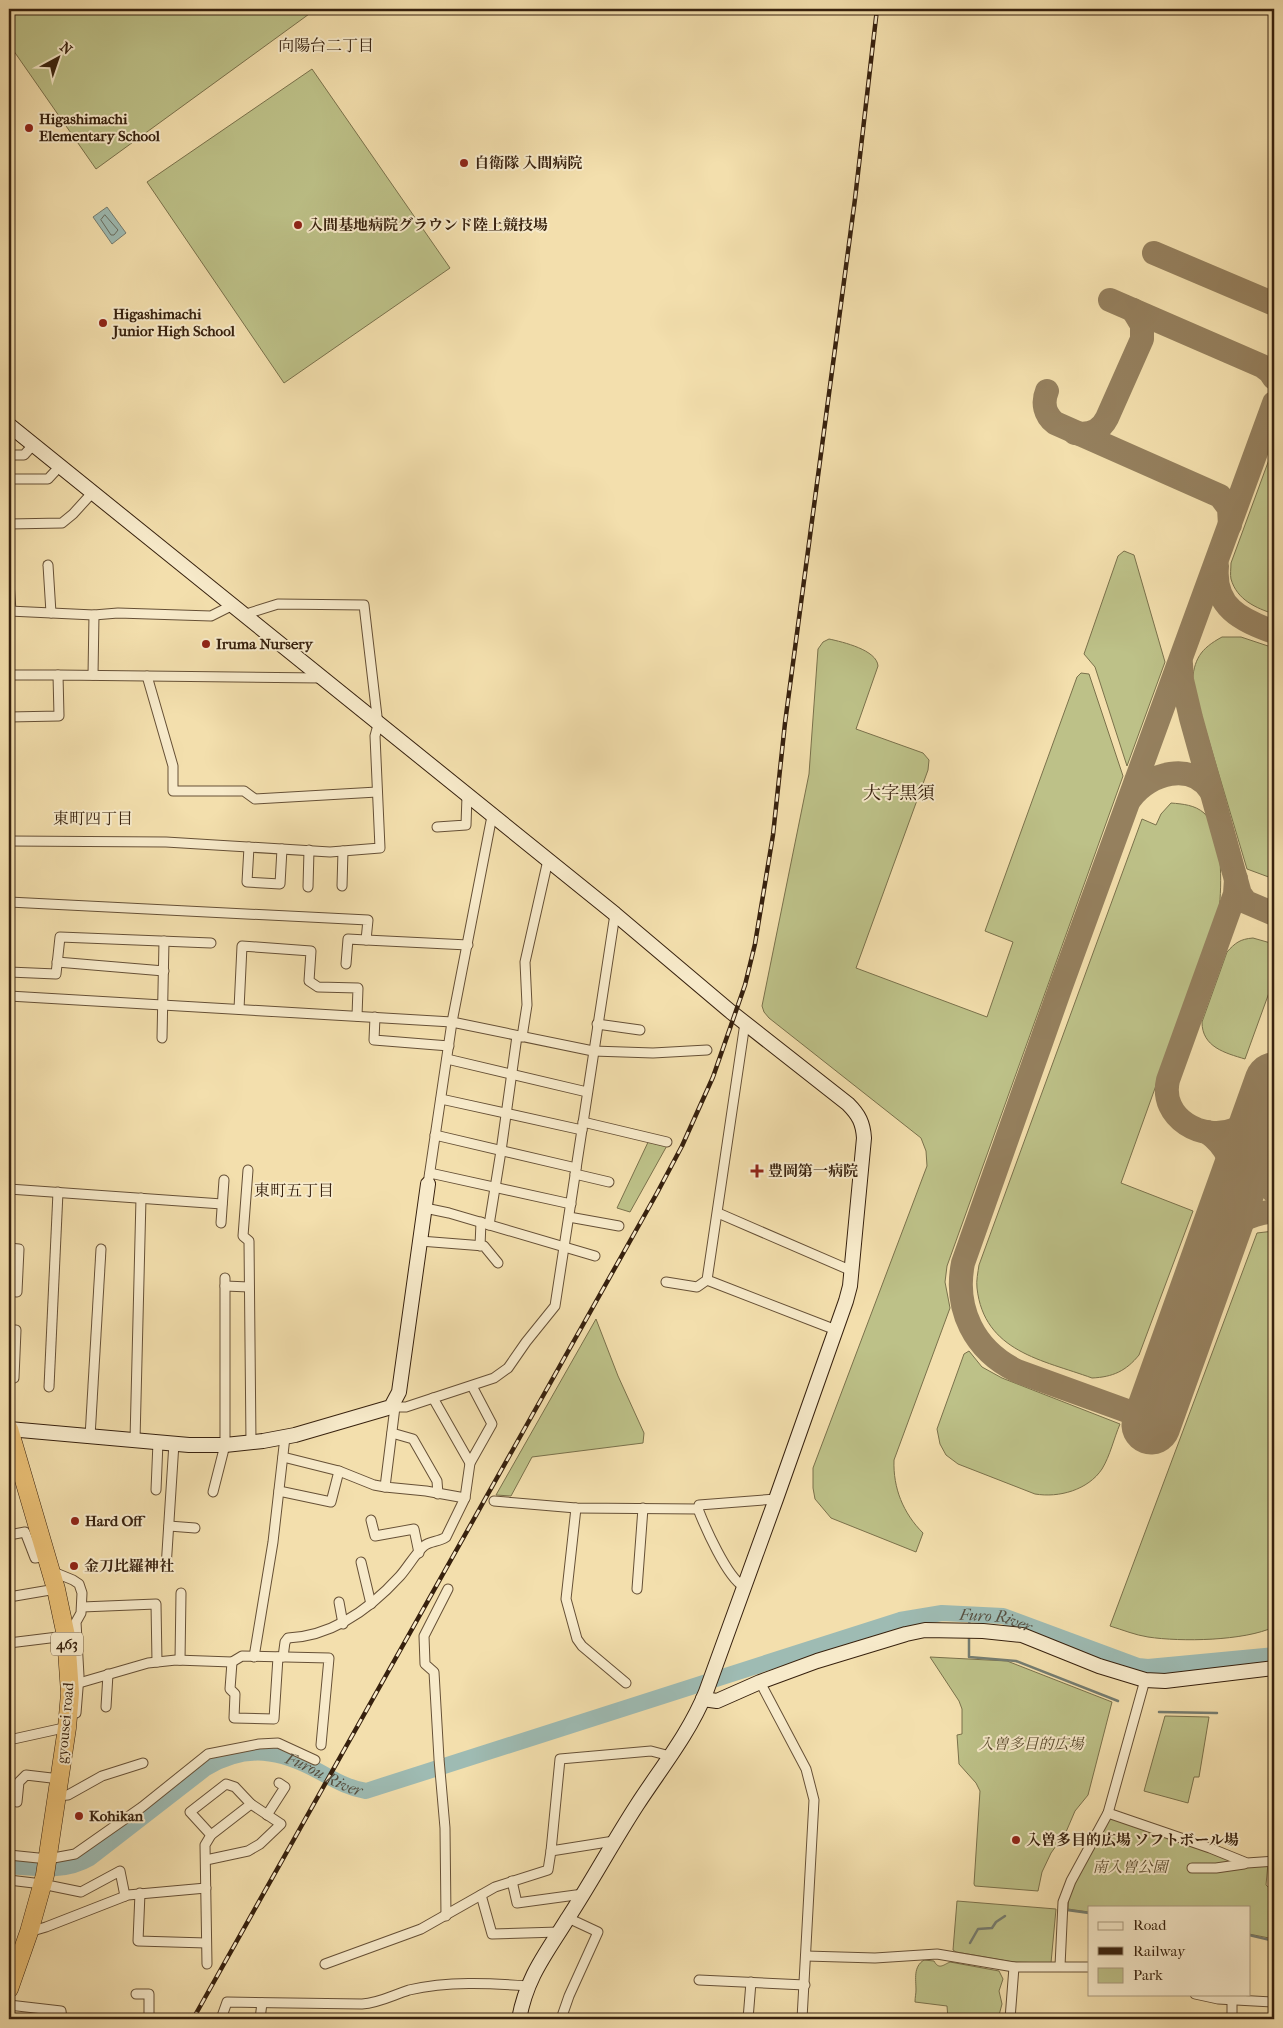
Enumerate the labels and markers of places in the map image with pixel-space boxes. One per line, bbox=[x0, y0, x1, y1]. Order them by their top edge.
place label: Higashimachi Elementary School bbox=[39, 110, 161, 145]
marker: Higashimachi Elementary School bbox=[23, 122, 35, 134]
place label: 自衛隊 入間病院 bbox=[474, 154, 582, 172]
marker: 自衛隊 入間病院 bbox=[458, 157, 470, 169]
place label: 入間基地病院グラウンド陸上競技場 bbox=[308, 216, 548, 234]
marker: 入間基地病院グラウンド陸上競技場 bbox=[292, 219, 304, 231]
place label: Higashimachi Junior High School bbox=[111, 305, 236, 340]
marker: Higashimachi Junior High School bbox=[97, 317, 109, 329]
place label: Iruma Nursery bbox=[216, 635, 314, 653]
marker: Iruma Nursery bbox=[200, 638, 212, 650]
place label: 豊岡第一病院 bbox=[768, 1162, 858, 1180]
marker: 豊岡第一病院 bbox=[750, 1164, 764, 1178]
place label: Hard Off bbox=[85, 1512, 146, 1530]
marker: Hard Off bbox=[69, 1515, 81, 1527]
place label: 金刀比羅神社 bbox=[84, 1557, 174, 1575]
marker: 金刀比羅神社 bbox=[68, 1560, 80, 1572]
place label: Kohikan bbox=[89, 1807, 144, 1825]
marker: Kohikan bbox=[73, 1810, 85, 1822]
place label: 入曽多目的広場 ソフトボール場 bbox=[1026, 1831, 1239, 1849]
marker: 入曽多目的広場 ソフトボール場 bbox=[1010, 1834, 1022, 1846]

